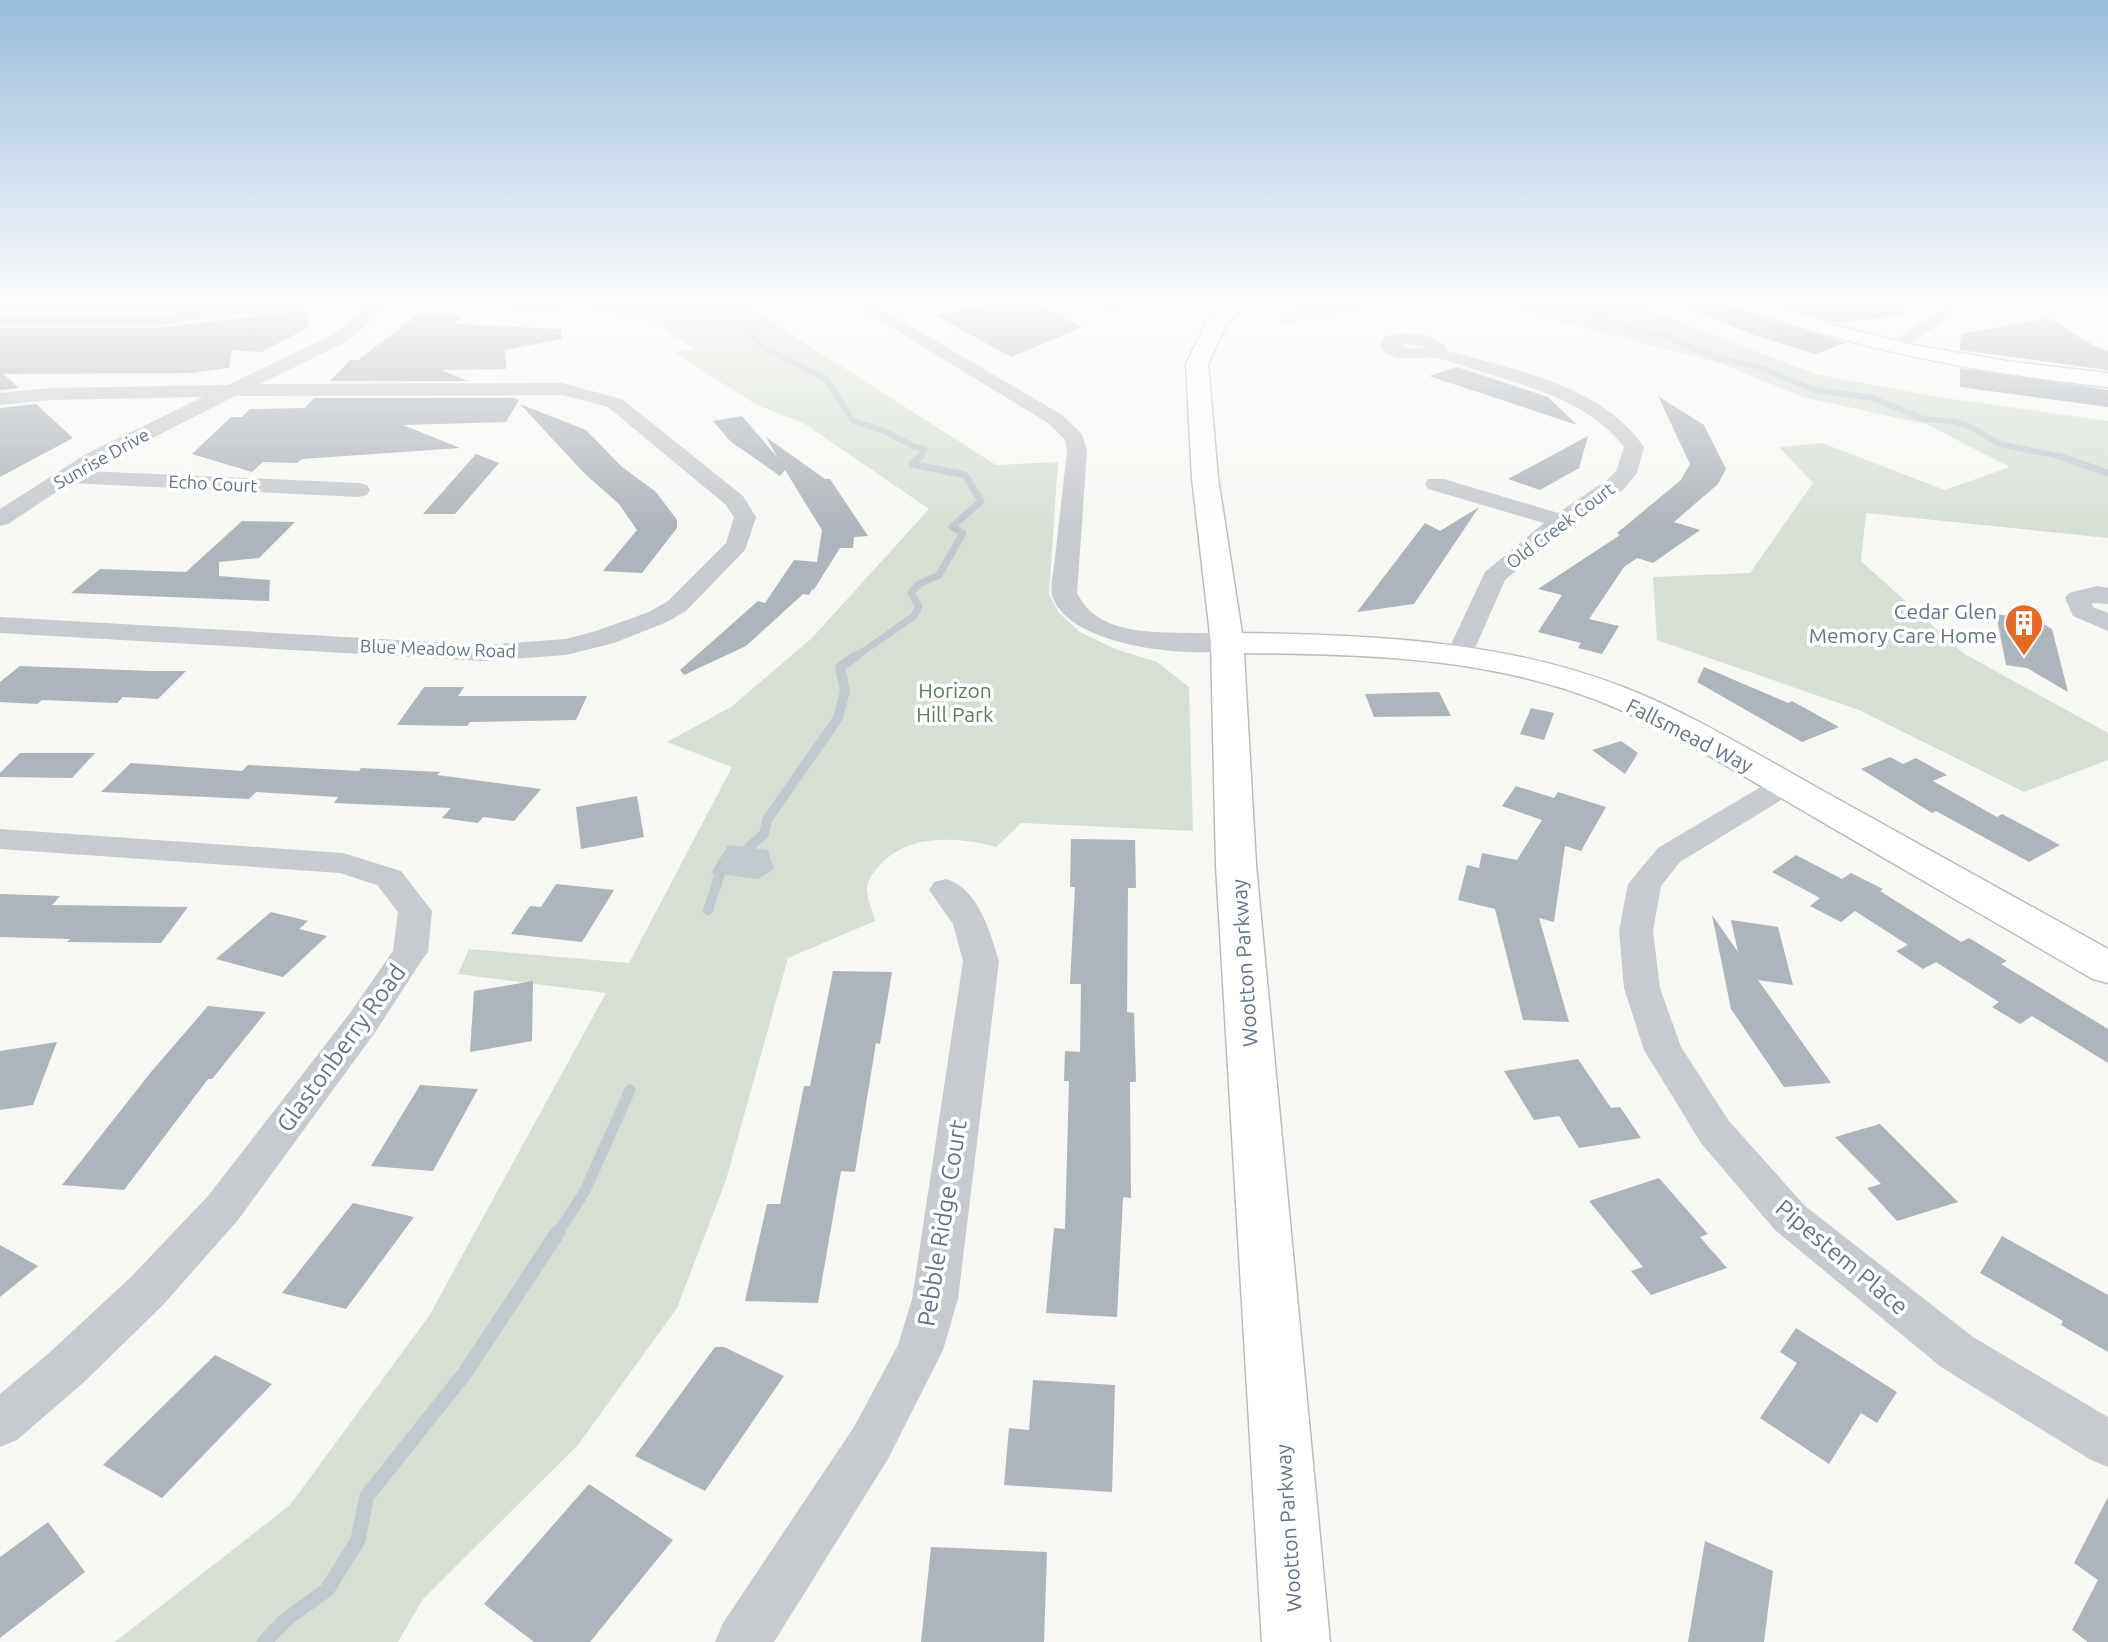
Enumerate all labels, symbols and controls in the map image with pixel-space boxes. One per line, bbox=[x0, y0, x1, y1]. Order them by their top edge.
street label: Sunrise Drive bbox=[50, 424, 152, 492]
street label: Echo Court bbox=[168, 471, 258, 495]
street label: Old Creek Court bbox=[1502, 478, 1618, 572]
place label: Cedar Glen Memory Care Home bbox=[1809, 599, 1997, 647]
building icon: Cedar Glen Memory Care Home bbox=[2003, 602, 2045, 657]
street label: Blue Meadow Road bbox=[360, 635, 516, 661]
park label: Horizon Hill Park bbox=[916, 678, 994, 726]
street label: Fallsmead Way bbox=[1623, 693, 1757, 777]
street label: Wootton Parkway bbox=[1226, 878, 1262, 1048]
street label: Glastonberry Road bbox=[271, 959, 411, 1137]
street label: Pebble Ridge Court bbox=[912, 1117, 972, 1328]
street label: Pipestem Place bbox=[1770, 1194, 1914, 1320]
street label: Wootton Parkway bbox=[1270, 1443, 1306, 1613]

